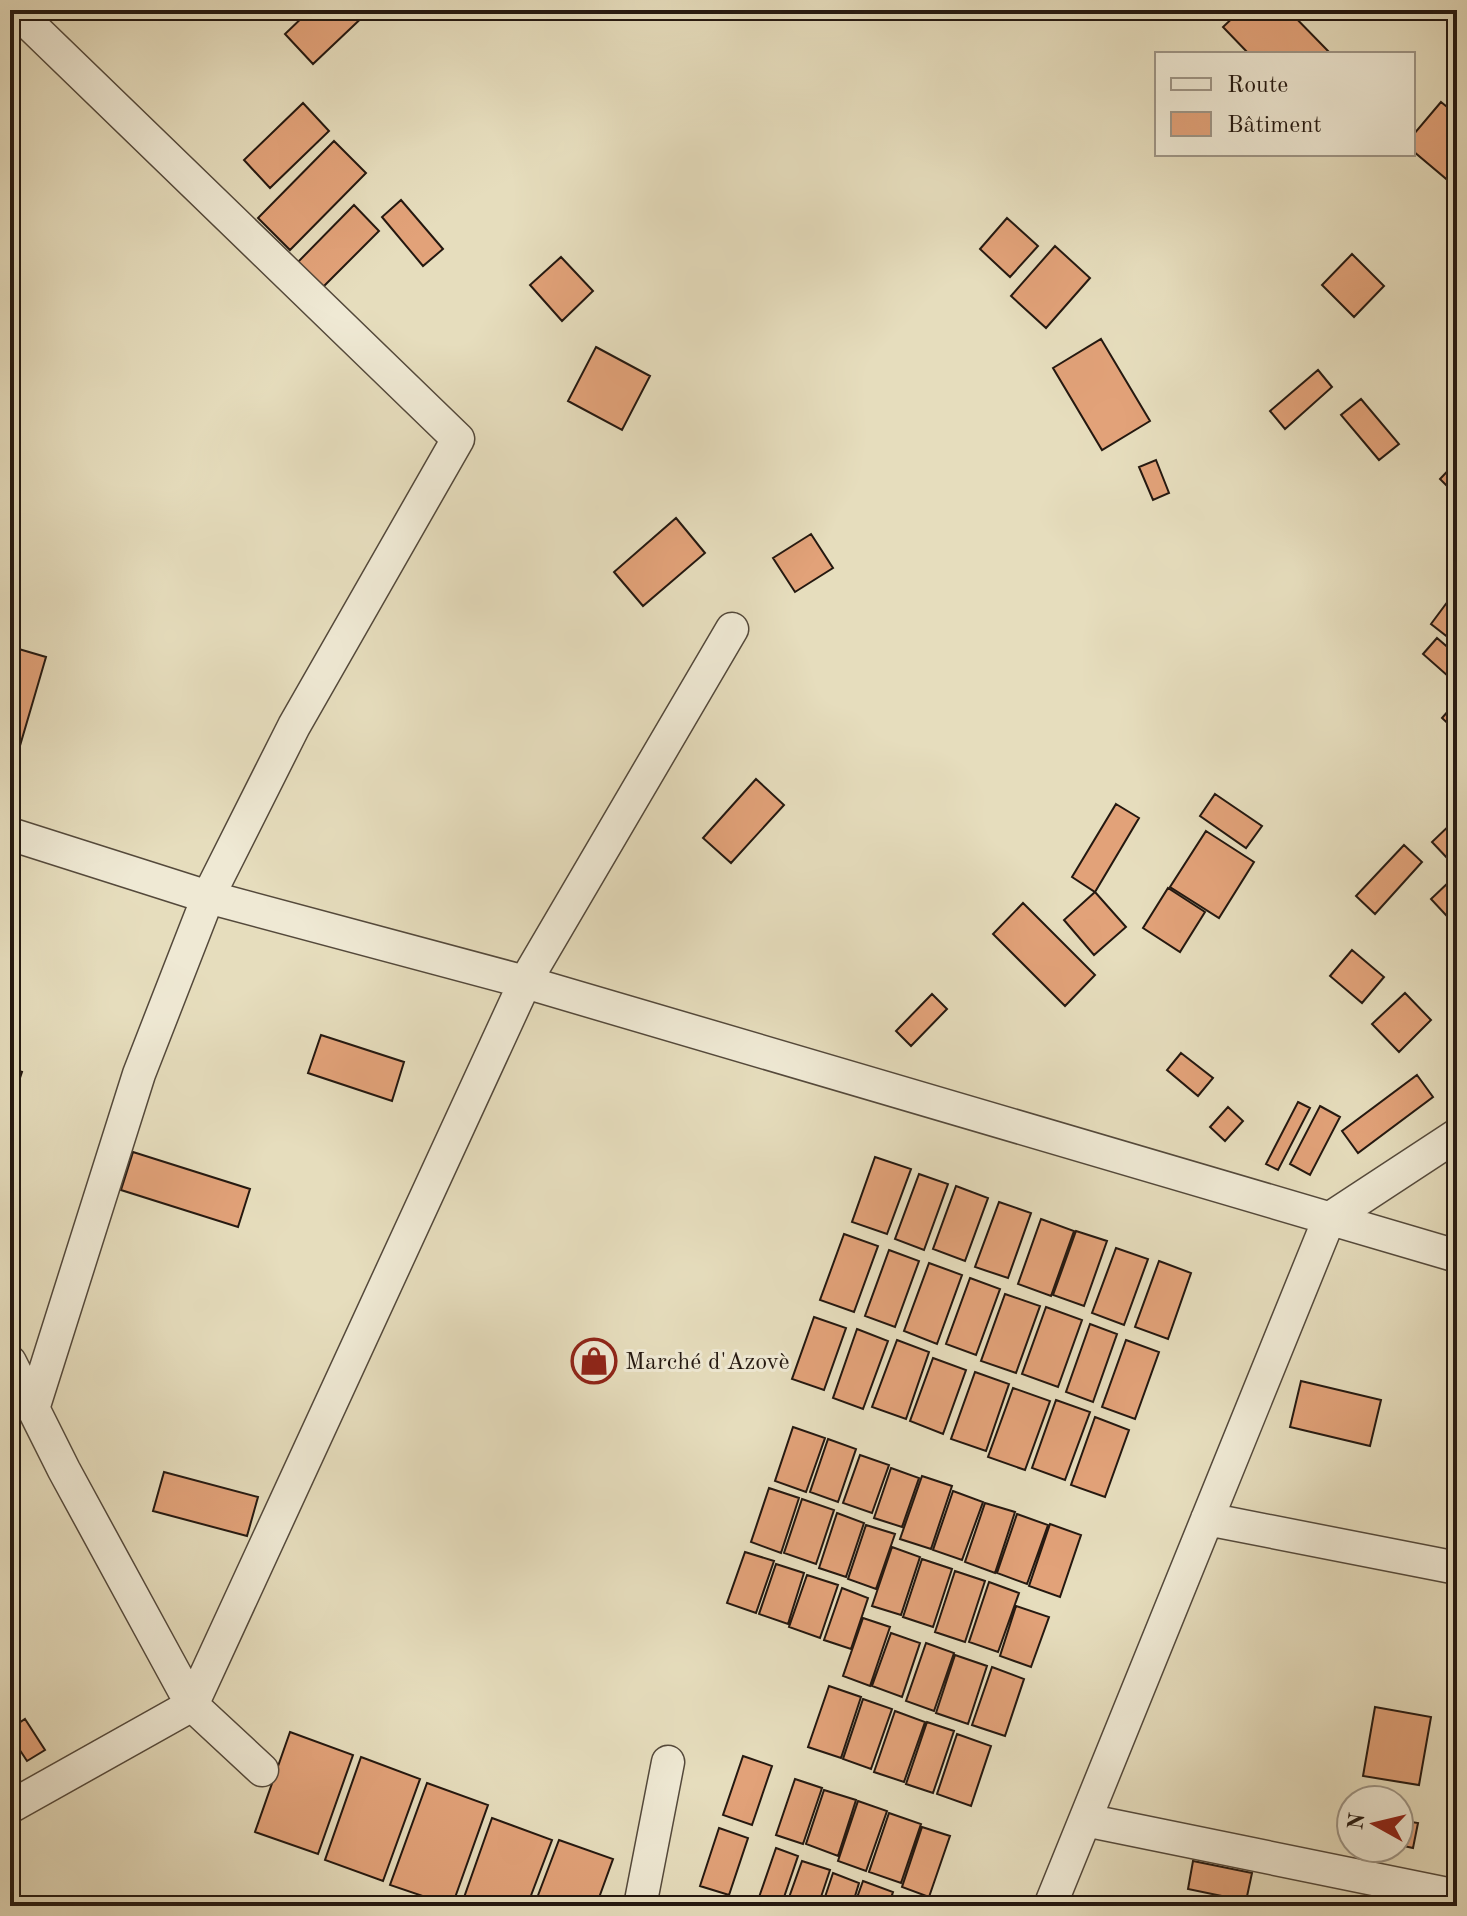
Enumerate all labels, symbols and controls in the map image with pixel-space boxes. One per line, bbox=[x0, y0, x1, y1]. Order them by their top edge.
legend bbox=[1155, 52, 1415, 156]
text: Route bbox=[1227, 74, 1288, 98]
text: Bâtiment bbox=[1227, 114, 1322, 138]
shop icon: Marché d'Azovè bbox=[570, 1337, 618, 1385]
place label: Marché d'Azovè bbox=[625, 1351, 790, 1375]
north arrow bbox=[1335, 1784, 1415, 1864]
text: N bbox=[1345, 1811, 1369, 1831]

